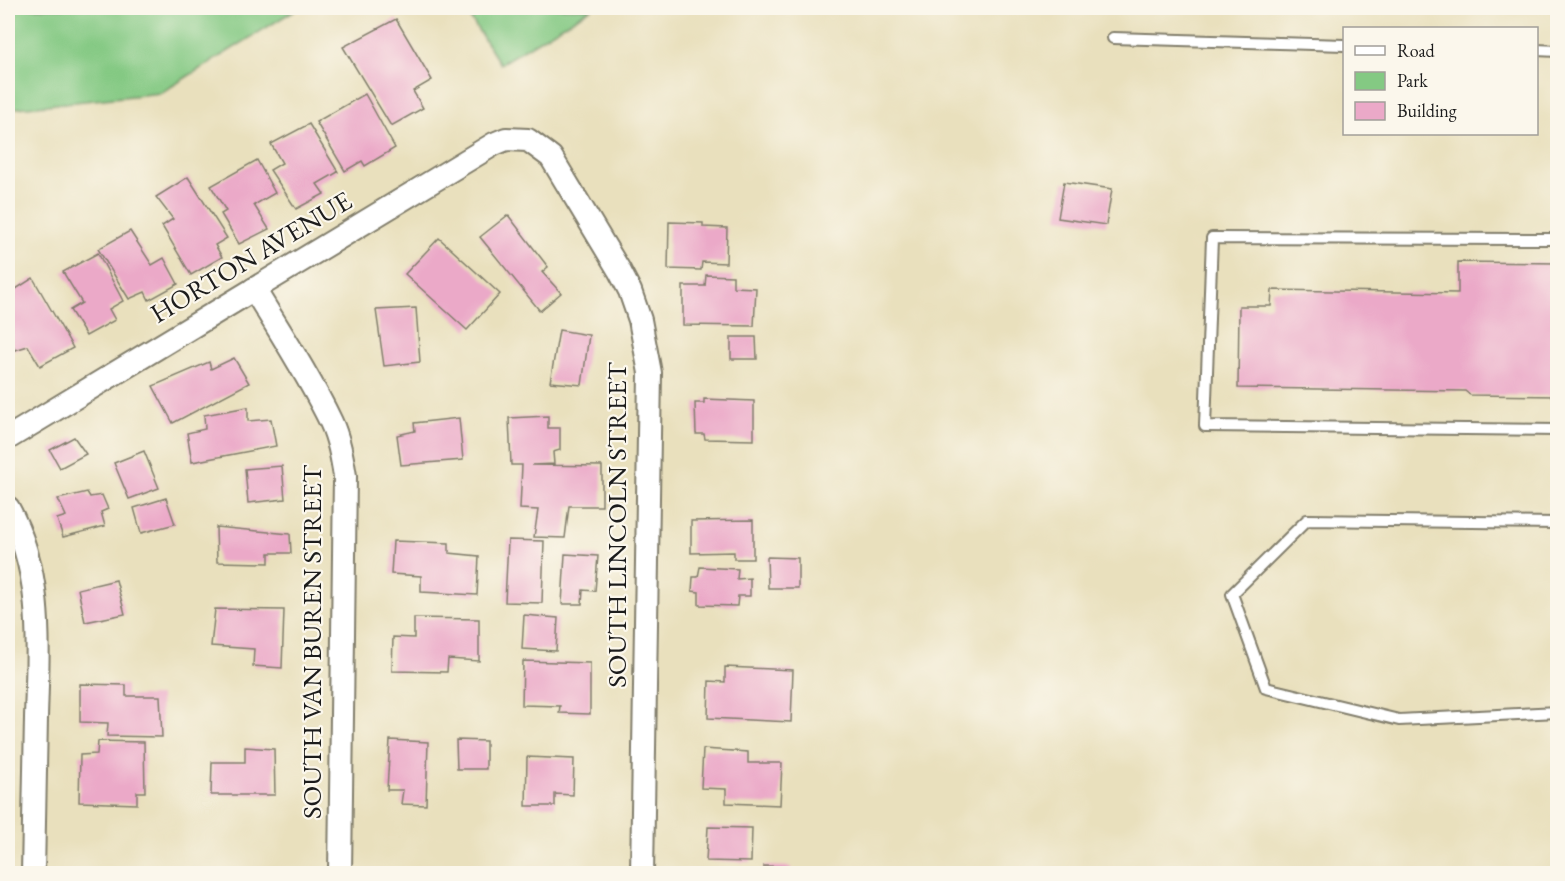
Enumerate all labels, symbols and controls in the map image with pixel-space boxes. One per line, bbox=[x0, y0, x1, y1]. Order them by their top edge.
legend bbox=[1343, 27, 1538, 135]
text: Road bbox=[1397, 39, 1436, 62]
text: Park bbox=[1397, 69, 1428, 92]
text: Building bbox=[1397, 99, 1457, 122]
street label: HORTON AVENUE bbox=[144, 183, 358, 330]
street label: SOUTH LINCOLN STREET bbox=[599, 361, 634, 688]
street label: SOUTH VAN BUREN STREET bbox=[294, 464, 329, 819]

